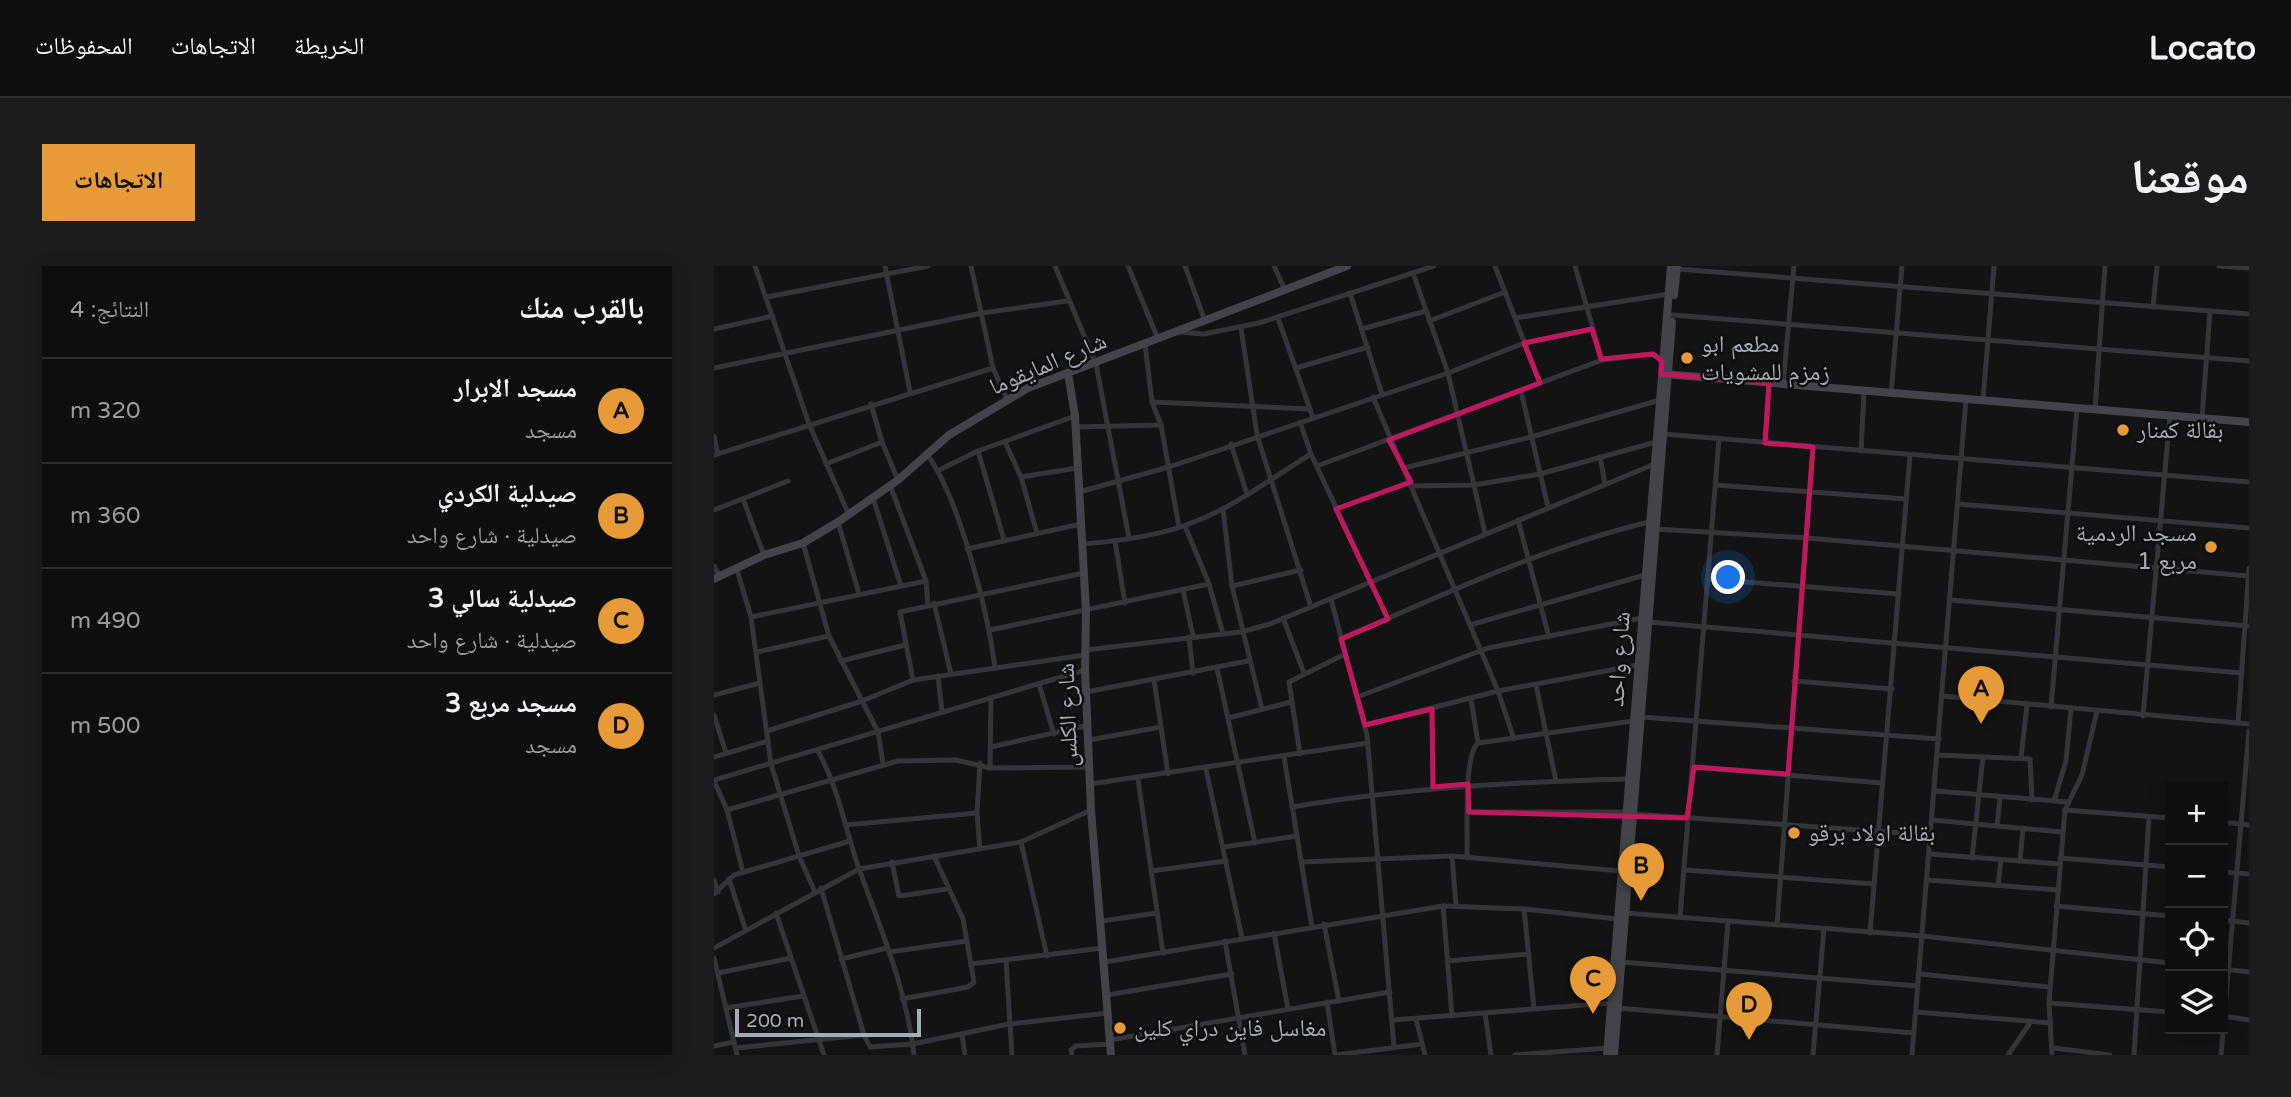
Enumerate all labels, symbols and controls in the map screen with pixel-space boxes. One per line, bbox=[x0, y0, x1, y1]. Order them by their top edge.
text: Locato bbox=[2149, 29, 2256, 68]
text: المحفوظات bbox=[35, 32, 133, 61]
text: الاتجاهات bbox=[171, 32, 256, 61]
text: الخريطة bbox=[294, 32, 365, 61]
button: الاتجاهات bbox=[42, 144, 195, 221]
text: موقعنا bbox=[2131, 148, 2249, 207]
text: بالقرب منك bbox=[519, 290, 644, 327]
text: النتائج: 4 bbox=[70, 296, 149, 324]
street label: شارع المايقوما bbox=[985, 326, 1111, 402]
place label: مطعم ابو زمزم للمشويات bbox=[1701, 330, 1830, 388]
marker: مطعم ابو زمزم للمشويات bbox=[1679, 350, 1695, 366]
text: مسجد الابرار bbox=[454, 373, 577, 404]
text: 320 m bbox=[70, 397, 140, 425]
text: A bbox=[612, 397, 630, 425]
place label: بقالة كمنار bbox=[2136, 416, 2223, 445]
text: مسجد bbox=[525, 417, 577, 445]
marker: بقالة كمنار bbox=[2115, 422, 2131, 438]
text: صيدلية الكردي bbox=[437, 478, 577, 509]
text: 360 m bbox=[70, 502, 140, 530]
text: B bbox=[613, 502, 629, 530]
place label: مسجد الردمية مربع 1 bbox=[2076, 519, 2197, 576]
text: صيدلية · شارع واحد bbox=[407, 522, 577, 550]
marker: مسجد الردمية مربع 1 bbox=[2203, 539, 2219, 555]
your location bbox=[1711, 560, 1745, 594]
text: صيدلية سالي 3 bbox=[428, 583, 577, 614]
text: 490 m bbox=[70, 607, 140, 635]
text: C bbox=[613, 607, 629, 635]
street label: شارع واحد bbox=[1601, 610, 1637, 708]
text: صيدلية · شارع واحد bbox=[407, 627, 577, 655]
street label: شارع الكلس bbox=[1052, 663, 1084, 767]
pin: A bbox=[1958, 666, 2004, 724]
text: مسجد مربع 3 bbox=[445, 688, 577, 719]
text: 500 m bbox=[70, 712, 140, 740]
text: D bbox=[612, 712, 630, 740]
text: مسجد bbox=[525, 732, 577, 760]
map controls bbox=[2165, 782, 2228, 1034]
button: + bbox=[2165, 782, 2228, 845]
place label: بقالة اولاد برقو bbox=[1808, 819, 1935, 848]
marker: بقالة اولاد برقو bbox=[1786, 825, 1802, 841]
pin: B bbox=[1618, 843, 1664, 901]
button: − bbox=[2165, 845, 2228, 908]
button: locate bbox=[2165, 908, 2228, 971]
pin: C bbox=[1570, 956, 1616, 1014]
button: layers bbox=[2165, 971, 2228, 1034]
pin: D bbox=[1726, 982, 1772, 1040]
scale bar bbox=[735, 1006, 920, 1038]
text: 200 m bbox=[746, 1010, 804, 1032]
place label: مغاسل فاين دراي كلين bbox=[1134, 1014, 1326, 1047]
marker: مغاسل فاين دراي كلين bbox=[1112, 1020, 1128, 1036]

